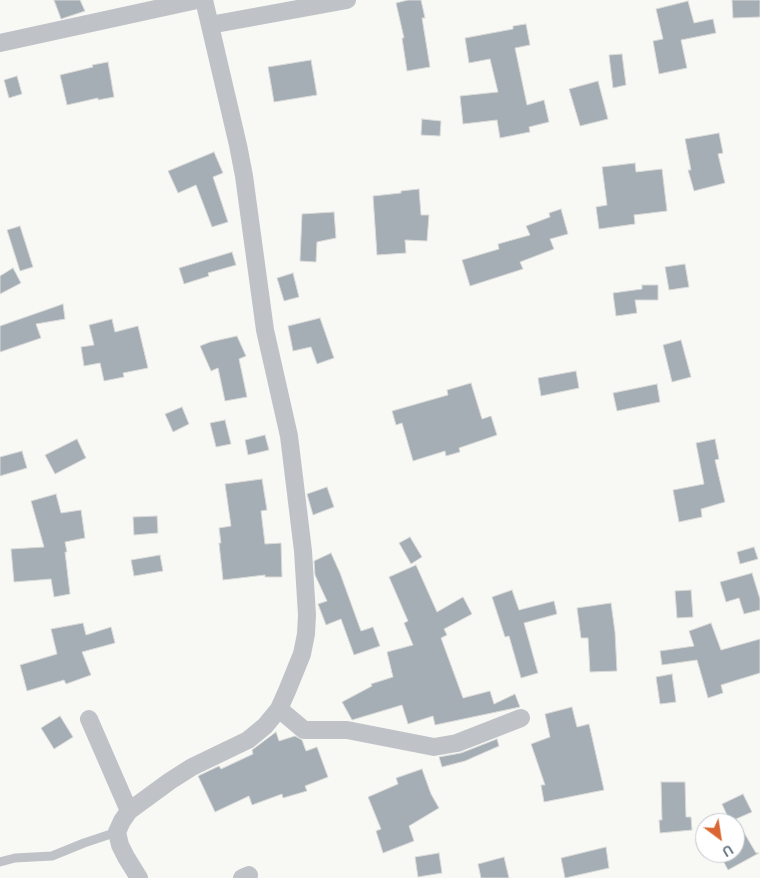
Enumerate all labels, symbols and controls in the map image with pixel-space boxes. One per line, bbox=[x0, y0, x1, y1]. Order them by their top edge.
north arrow bbox=[695, 813, 745, 863]
text: U bbox=[719, 841, 736, 860]

